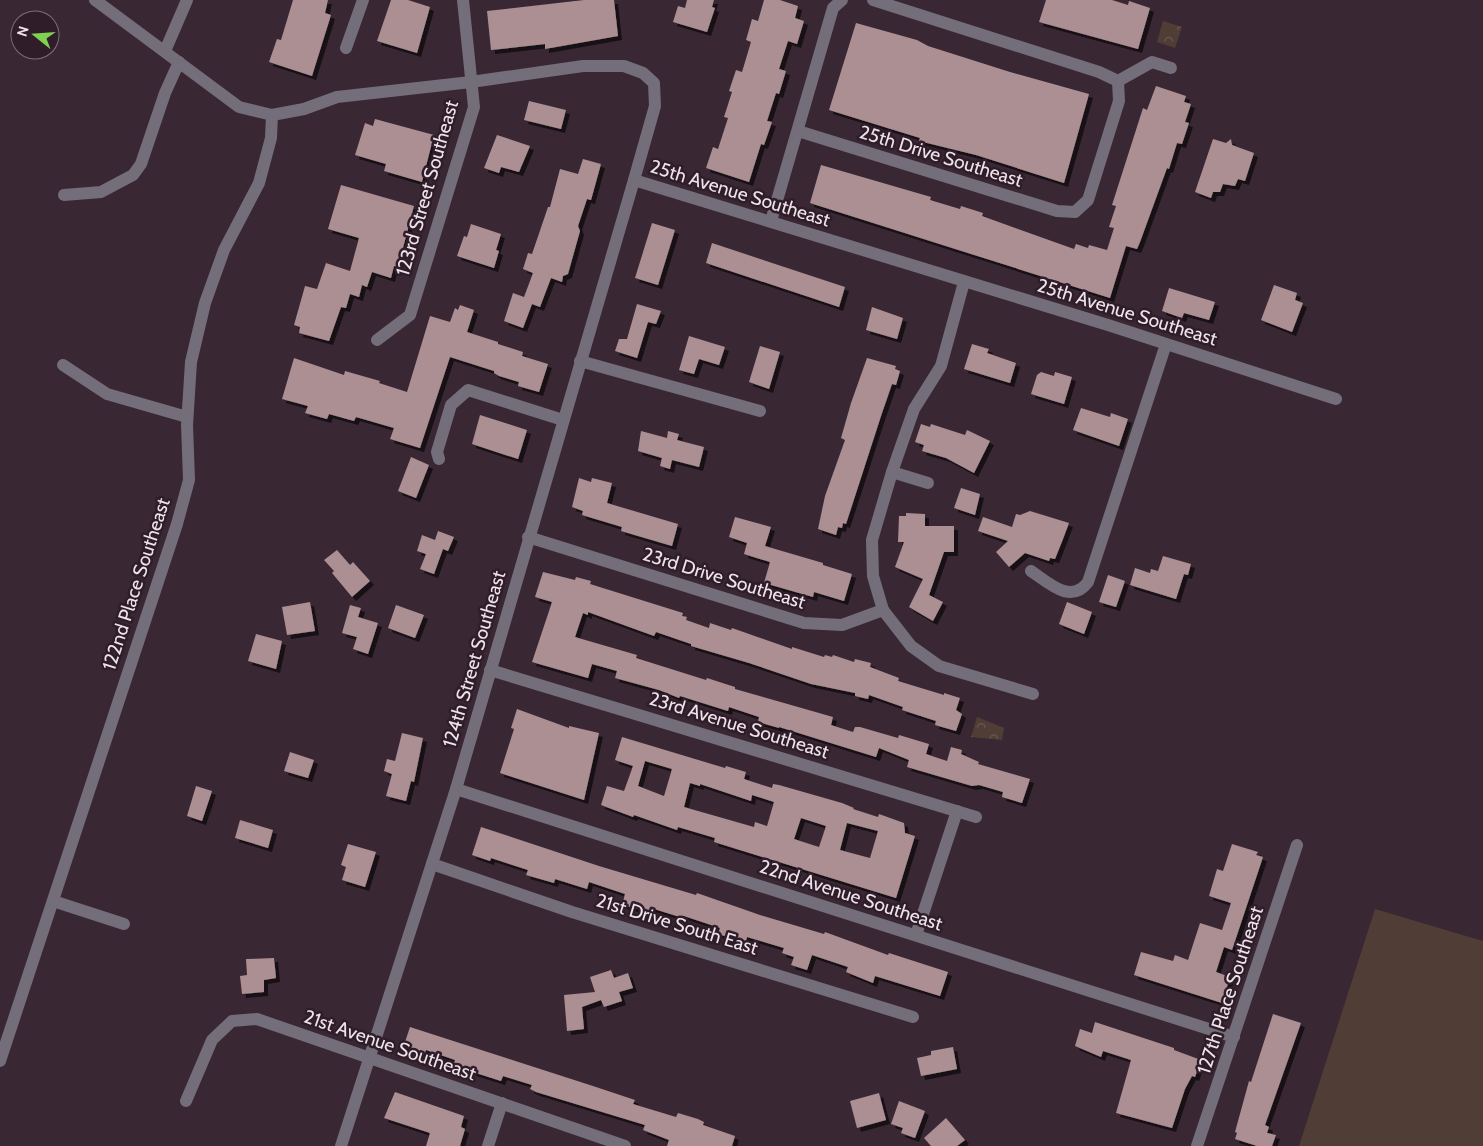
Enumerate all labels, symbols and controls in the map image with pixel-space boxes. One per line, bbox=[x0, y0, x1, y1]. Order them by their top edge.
north arrow bbox=[10, 10, 60, 60]
text: N bbox=[13, 24, 33, 39]
street label: 123rd Street Southeast bbox=[391, 97, 463, 278]
street label: 25th Drive Southeast bbox=[857, 120, 1026, 192]
street label: 25th Avenue Southeast bbox=[647, 155, 833, 232]
street label: 25th Avenue Southeast bbox=[1034, 274, 1220, 351]
street label: 122nd Place Southeast bbox=[97, 494, 175, 673]
street label: 23rd Drive Southeast bbox=[640, 542, 809, 614]
street label: 124th Street Southeast bbox=[438, 568, 510, 750]
street label: 23rd Avenue Southeast bbox=[646, 687, 832, 763]
street label: 22nd Avenue Southeast bbox=[757, 855, 946, 936]
street label: 21st Drive South East bbox=[593, 888, 761, 960]
street label: 127th Place Southeast bbox=[1192, 903, 1268, 1077]
street label: 21st Avenue Southeast bbox=[301, 1005, 480, 1085]

